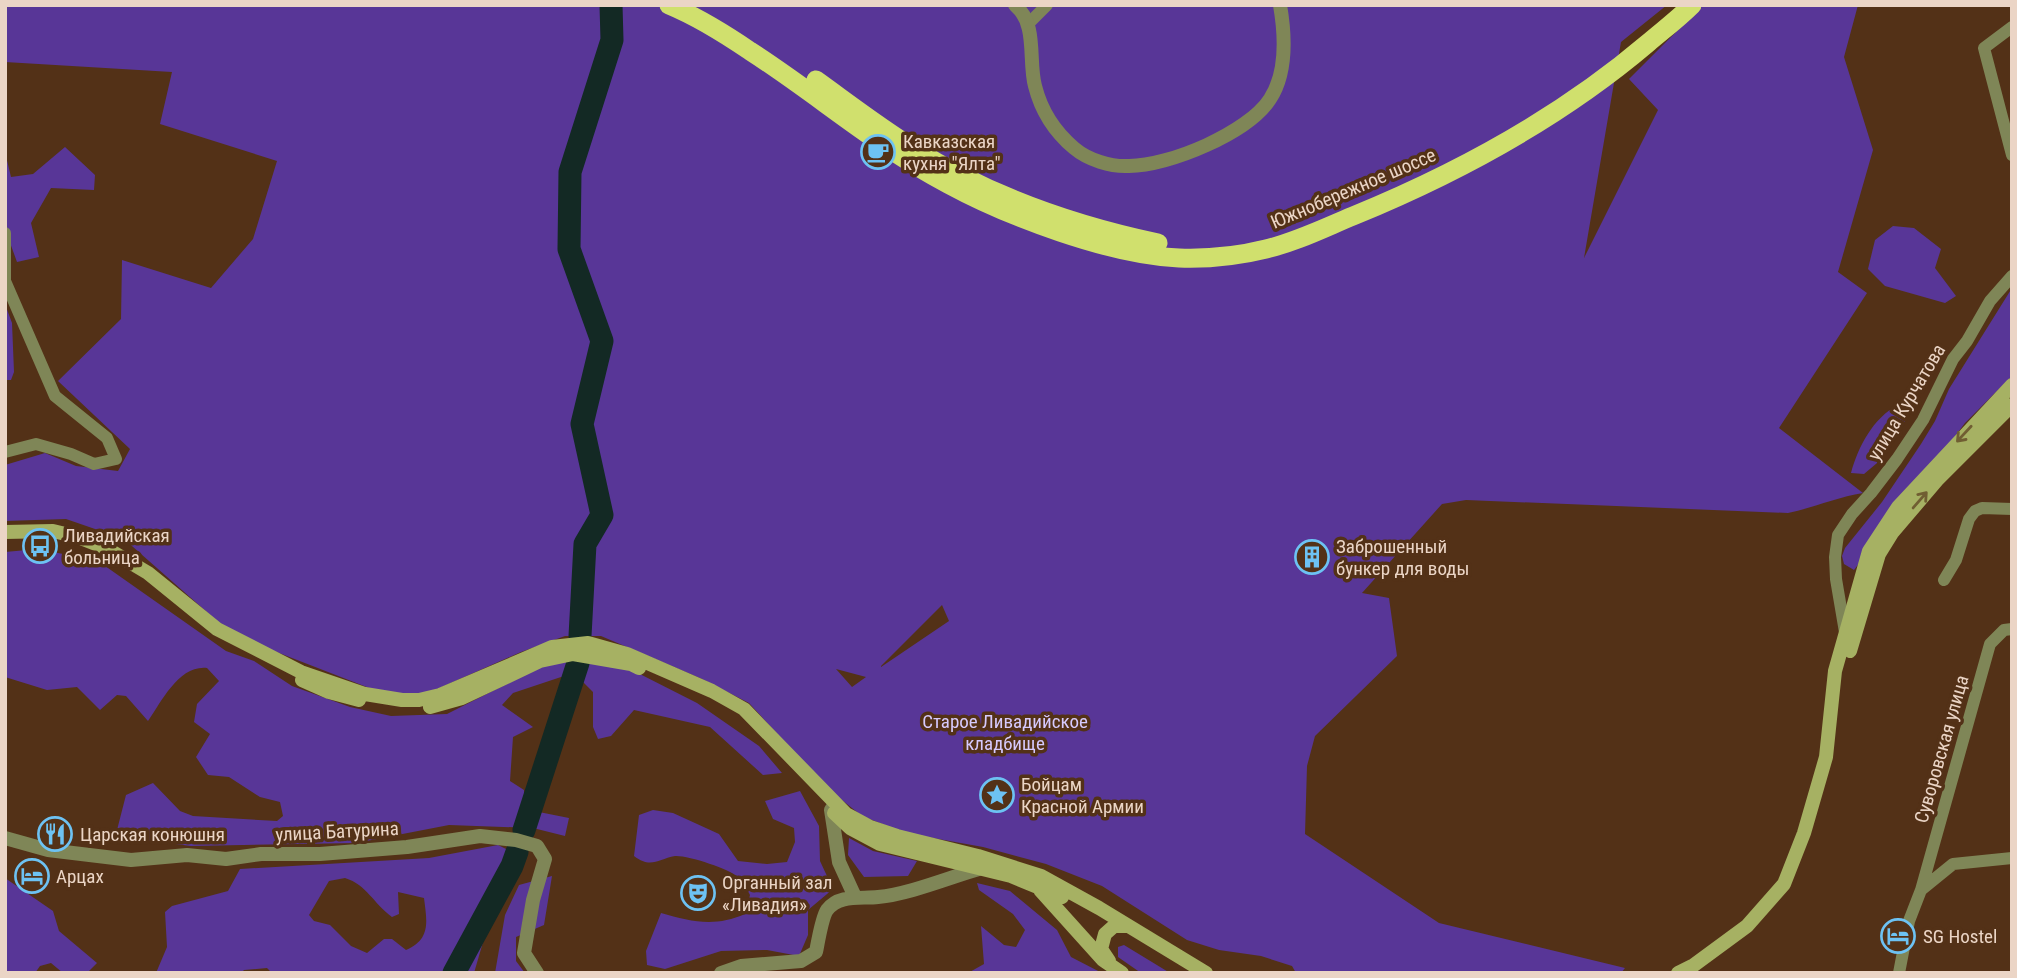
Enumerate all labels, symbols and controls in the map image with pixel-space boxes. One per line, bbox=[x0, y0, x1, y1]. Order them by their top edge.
place label: Кавказская кухня "Ялта" bbox=[903, 130, 1001, 175]
cafe icon: Кавказская кухня "Ялта" bbox=[859, 133, 897, 171]
street label: Южнобережное шоссе bbox=[1267, 143, 1439, 234]
street label: улица Курчатова bbox=[1863, 340, 1950, 465]
one-way arrow bbox=[1955, 425, 1972, 442]
one-way arrow bbox=[1912, 491, 1928, 509]
place label: Ливадийская больница bbox=[64, 524, 170, 569]
bus stop icon: Ливадийская больница bbox=[21, 527, 59, 565]
place label: Заброшенный бункер для воды bbox=[1336, 535, 1469, 580]
building icon: Заброшенный бункер для воды bbox=[1293, 538, 1331, 576]
street label: Суворовская улица bbox=[1909, 673, 1974, 826]
park label: Старое Ливадийское кладбище bbox=[922, 710, 1088, 755]
place label: Бойцам Красной Армии bbox=[1021, 773, 1144, 818]
place icon: Бойцам Красной Армии bbox=[978, 776, 1016, 814]
restaurant icon: Царская конюшня bbox=[36, 815, 74, 853]
street label: улица Батурина bbox=[275, 817, 399, 846]
place label: Царская конюшня bbox=[80, 823, 225, 846]
hotel icon: Арцах bbox=[13, 857, 51, 895]
place label: Арцах bbox=[56, 865, 104, 888]
place label: Органный зал «Ливадия» bbox=[722, 871, 833, 916]
theatre icon: Органный зал «Ливадия» bbox=[679, 874, 717, 912]
hotel icon: SG Hostel bbox=[1879, 917, 1917, 955]
place label: SG Hostel bbox=[1923, 925, 1997, 948]

